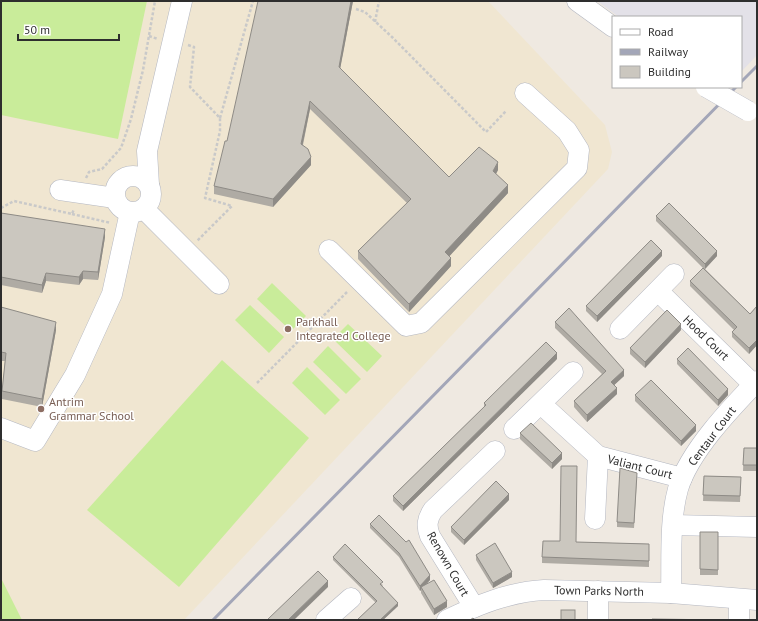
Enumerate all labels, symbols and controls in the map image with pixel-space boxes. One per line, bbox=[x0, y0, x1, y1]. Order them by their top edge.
scale bar bbox=[18, 16, 119, 42]
legend bbox=[612, 16, 742, 88]
text: 50 m bbox=[24, 22, 50, 37]
text: Road bbox=[648, 24, 673, 39]
text: Railway bbox=[648, 44, 688, 59]
text: Building bbox=[648, 64, 691, 79]
street label: Hood Court bbox=[680, 312, 733, 363]
place label: Parkhall Integrated College bbox=[296, 314, 391, 343]
marker: Parkhall Integrated College bbox=[283, 324, 293, 334]
place label: Antrim Grammar School bbox=[49, 394, 134, 423]
street label: Centaur Court bbox=[684, 403, 739, 468]
marker: Antrim Grammar School bbox=[36, 404, 46, 414]
street label: Valiant Court bbox=[605, 451, 674, 482]
street label: Renown Court bbox=[424, 529, 473, 599]
street label: Town Parks North bbox=[554, 582, 644, 599]

